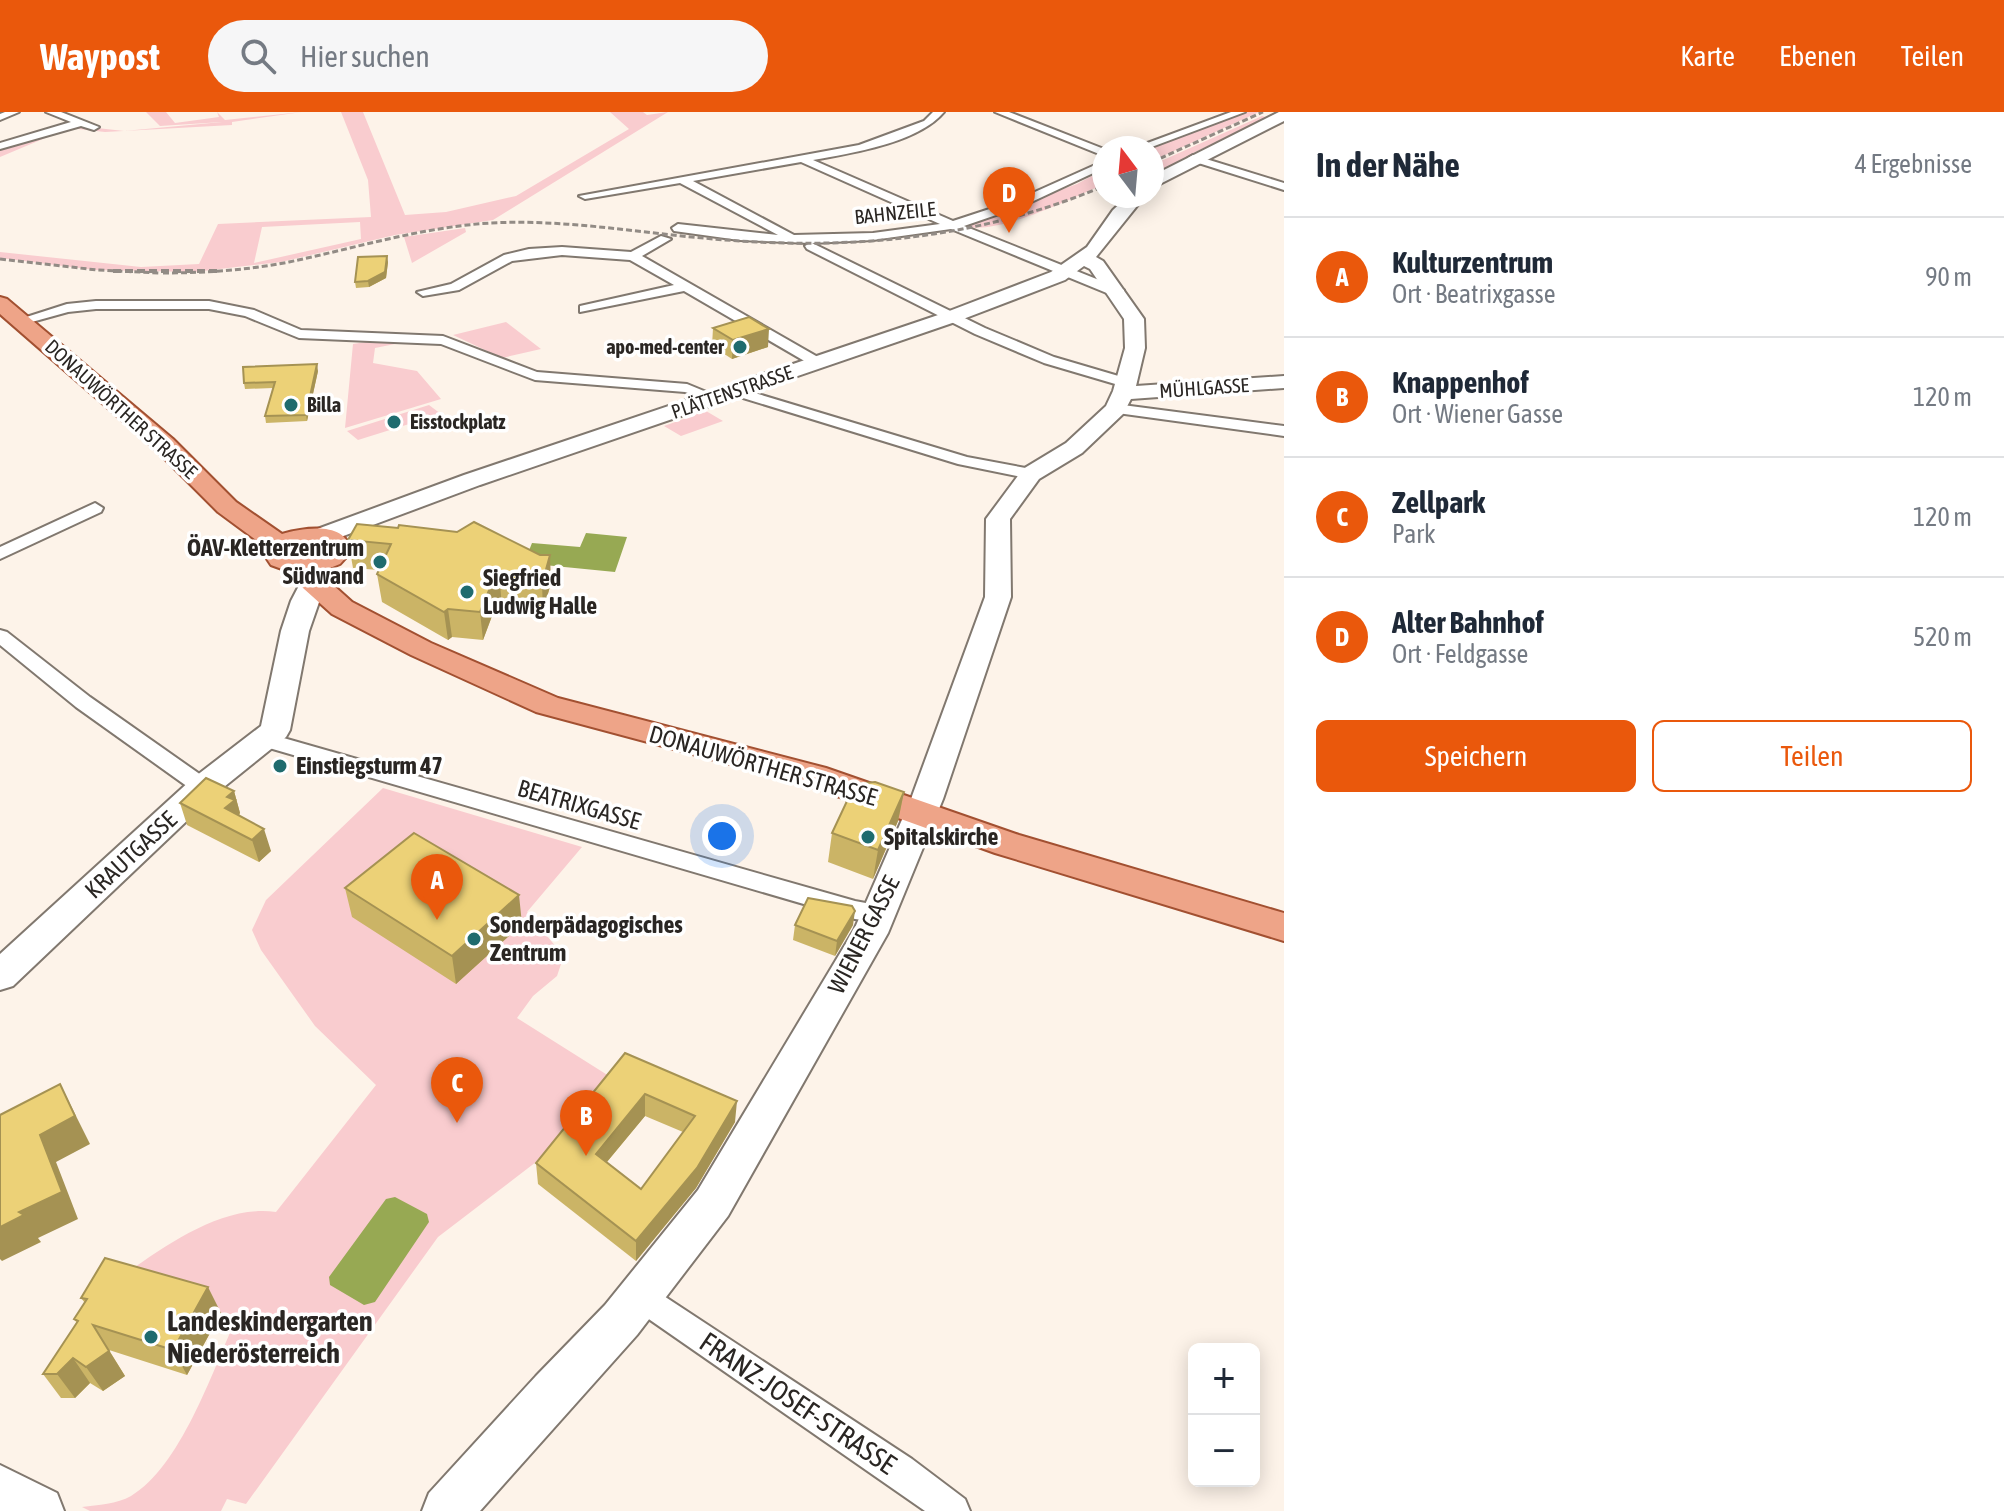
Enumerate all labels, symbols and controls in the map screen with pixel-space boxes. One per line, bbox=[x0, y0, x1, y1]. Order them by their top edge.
search box bbox=[208, 20, 768, 92]
icon: search bbox=[236, 34, 280, 78]
text: Waypost bbox=[40, 35, 160, 78]
text: Hier suchen bbox=[300, 39, 430, 73]
text: Karte bbox=[1680, 40, 1735, 72]
text: Ebenen bbox=[1779, 40, 1857, 72]
text: Teilen bbox=[1901, 40, 1964, 72]
north arrow bbox=[1092, 136, 1164, 208]
text: In der Nähe bbox=[1316, 145, 1460, 184]
text: 4 Ergebnisse bbox=[1855, 149, 1972, 179]
pin: D bbox=[983, 167, 1035, 233]
street label: BAHNZEILE bbox=[853, 197, 937, 228]
text: Kulturzentrum bbox=[1392, 245, 1553, 279]
text: A bbox=[1336, 262, 1348, 292]
text: 90 m bbox=[1925, 262, 1972, 292]
text: Ort · Beatrixgasse bbox=[1392, 279, 1556, 309]
street label: DONAUWÖRTHER STRASSE bbox=[41, 334, 202, 483]
place label: apo-med-center bbox=[606, 335, 725, 358]
marker: apo-med-center bbox=[731, 338, 749, 356]
street label: PLÄTTENSTRASSE bbox=[668, 360, 796, 423]
text: Knappenhof bbox=[1392, 365, 1529, 399]
street label: MÜHLGASSE bbox=[1158, 373, 1250, 402]
text: B bbox=[1336, 382, 1348, 412]
text: 120 m bbox=[1913, 382, 1972, 412]
place label: Billa bbox=[307, 393, 341, 416]
marker: Billa bbox=[282, 396, 300, 414]
text: Ort · Wiener Gasse bbox=[1392, 399, 1563, 429]
place label: Eisstockplatz bbox=[410, 410, 506, 433]
marker: Eisstockplatz bbox=[385, 413, 403, 431]
text: Zellpark bbox=[1392, 485, 1485, 519]
text: C bbox=[1336, 502, 1348, 532]
text: 120 m bbox=[1913, 502, 1972, 532]
text: Park bbox=[1392, 519, 1435, 549]
place label: ÖAV-Kletterzentrum Südwand bbox=[187, 534, 364, 589]
marker: ÖAV-Kletterzentrum Südwand bbox=[371, 553, 389, 571]
place label: Siegfried Ludwig Halle bbox=[483, 564, 597, 619]
marker: Siegfried Ludwig Halle bbox=[458, 583, 476, 601]
text: Alter Bahnhof bbox=[1392, 605, 1544, 639]
text: D bbox=[1335, 622, 1349, 652]
text: 520 m bbox=[1913, 622, 1972, 652]
text: Ort · Feldgasse bbox=[1392, 639, 1528, 669]
street label: DONAUWÖRTHER STRASSE bbox=[646, 720, 880, 811]
button: Speichern bbox=[1316, 720, 1636, 792]
button: Teilen bbox=[1652, 720, 1972, 792]
place label: Einstiegsturm 47 bbox=[296, 752, 443, 779]
marker: Einstiegsturm 47 bbox=[271, 757, 289, 775]
street label: BEATRIXGASSE bbox=[515, 774, 644, 835]
street label: KRAUTGASSE bbox=[80, 806, 182, 904]
your location bbox=[702, 816, 742, 856]
place label: Spitalskirche bbox=[884, 823, 998, 850]
marker: Spitalskirche bbox=[859, 828, 877, 846]
pin: A bbox=[411, 854, 463, 920]
street label: WIENER GASSE bbox=[822, 871, 905, 998]
place label: Sonderpädagogisches Zentrum bbox=[490, 911, 683, 966]
marker: Sonderpädagogisches Zentrum bbox=[465, 930, 483, 948]
pin: C bbox=[431, 1057, 483, 1123]
pin: B bbox=[560, 1090, 612, 1156]
place label: Landeskindergarten Niederösterreich bbox=[167, 1305, 372, 1369]
street label: FRANZ-JOSEF-STRASSE bbox=[694, 1326, 902, 1481]
marker: Landeskindergarten Niederösterreich bbox=[142, 1328, 160, 1346]
map controls bbox=[1188, 1343, 1260, 1487]
button: + bbox=[1188, 1343, 1260, 1415]
button: − bbox=[1188, 1415, 1260, 1487]

